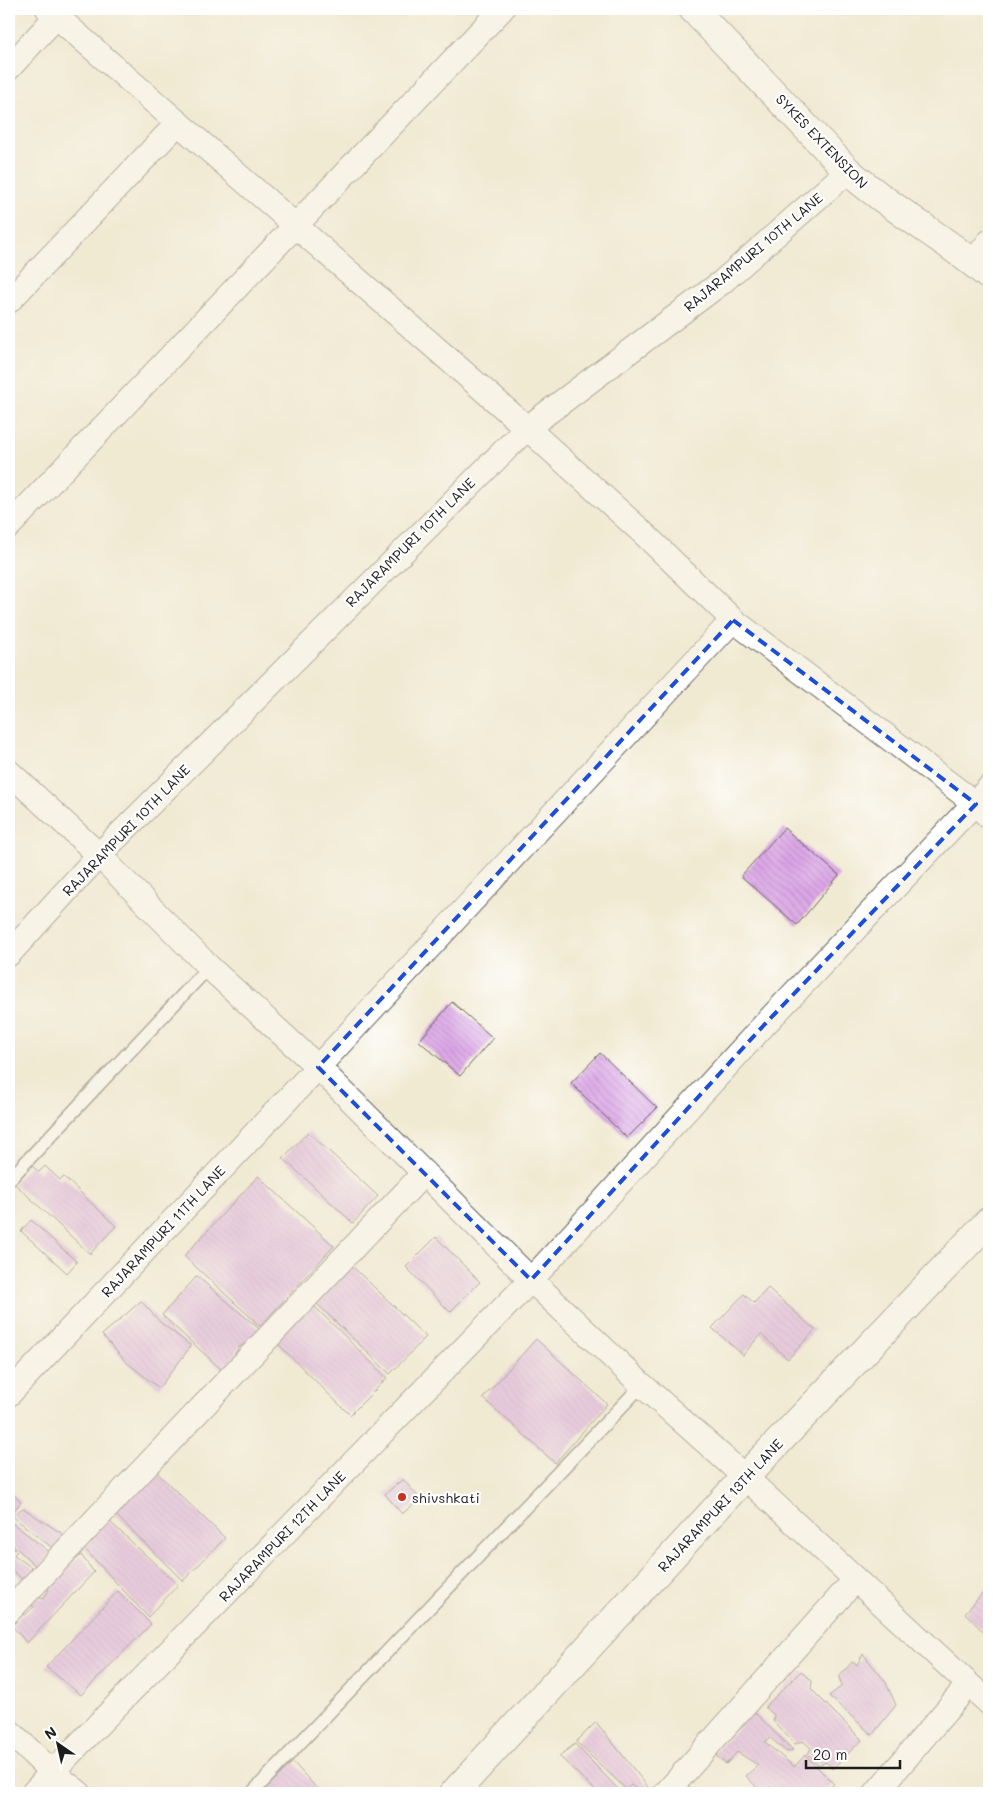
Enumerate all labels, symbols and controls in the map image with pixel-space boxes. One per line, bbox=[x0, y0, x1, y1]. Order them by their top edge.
street label: SYKES EXTENSION bbox=[772, 89, 872, 193]
street label: RAJARAMPURI 10TH LANE bbox=[680, 188, 826, 316]
street label: RAJARAMPURI 10TH LANE bbox=[341, 473, 479, 611]
street label: RAJARAMPURI 10TH LANE bbox=[58, 760, 194, 900]
street label: RAJARAMPURI 11TH LANE bbox=[97, 1161, 229, 1301]
street label: RAJARAMPURI 13TH LANE bbox=[653, 1434, 787, 1576]
street label: RAJARAMPURI 12TH LANE bbox=[214, 1466, 350, 1606]
place label: shivshkati bbox=[412, 1488, 480, 1507]
marker: shivshkati bbox=[396, 1491, 408, 1503]
north arrow bbox=[32, 1720, 82, 1770]
text: N bbox=[41, 1722, 60, 1744]
scale bar bbox=[806, 1737, 899, 1769]
text: 20 m bbox=[813, 1744, 847, 1764]

